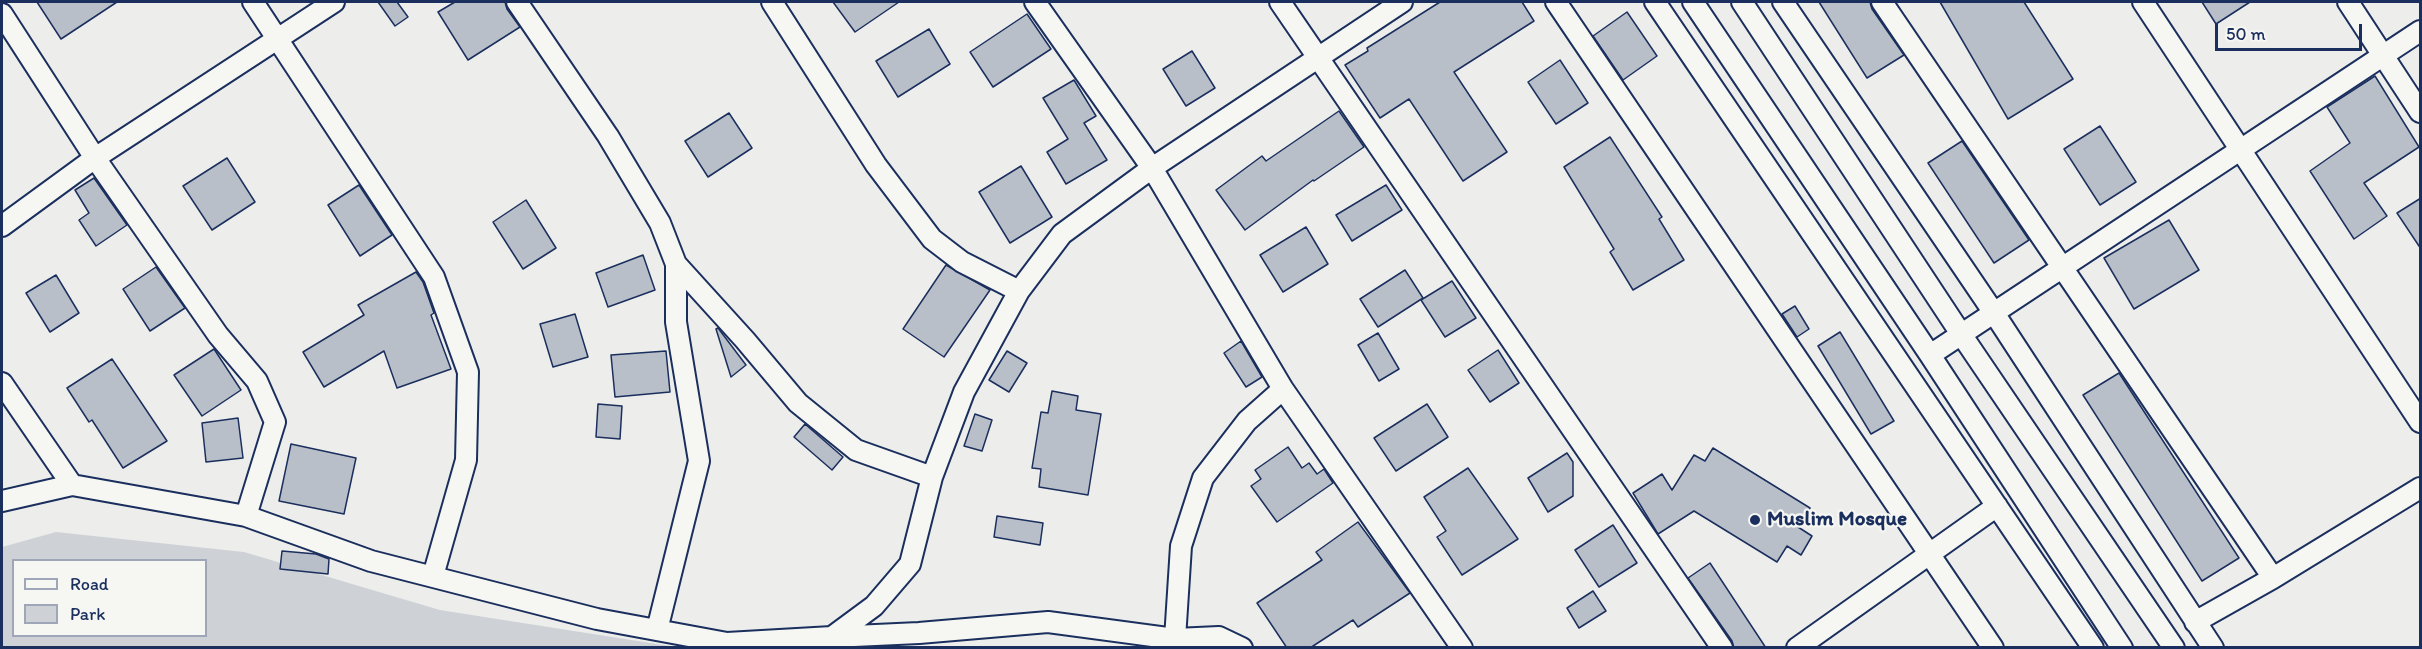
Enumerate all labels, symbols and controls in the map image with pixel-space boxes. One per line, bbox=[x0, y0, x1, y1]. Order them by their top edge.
scale bar bbox=[2218, 12, 2365, 50]
text: 50 m bbox=[2226, 23, 2266, 45]
place label: Muslim Mosque bbox=[1767, 507, 1907, 533]
marker: Muslim Mosque bbox=[1748, 513, 1762, 527]
legend bbox=[12, 559, 207, 637]
text: Road bbox=[70, 573, 109, 595]
text: Park bbox=[70, 603, 105, 625]

